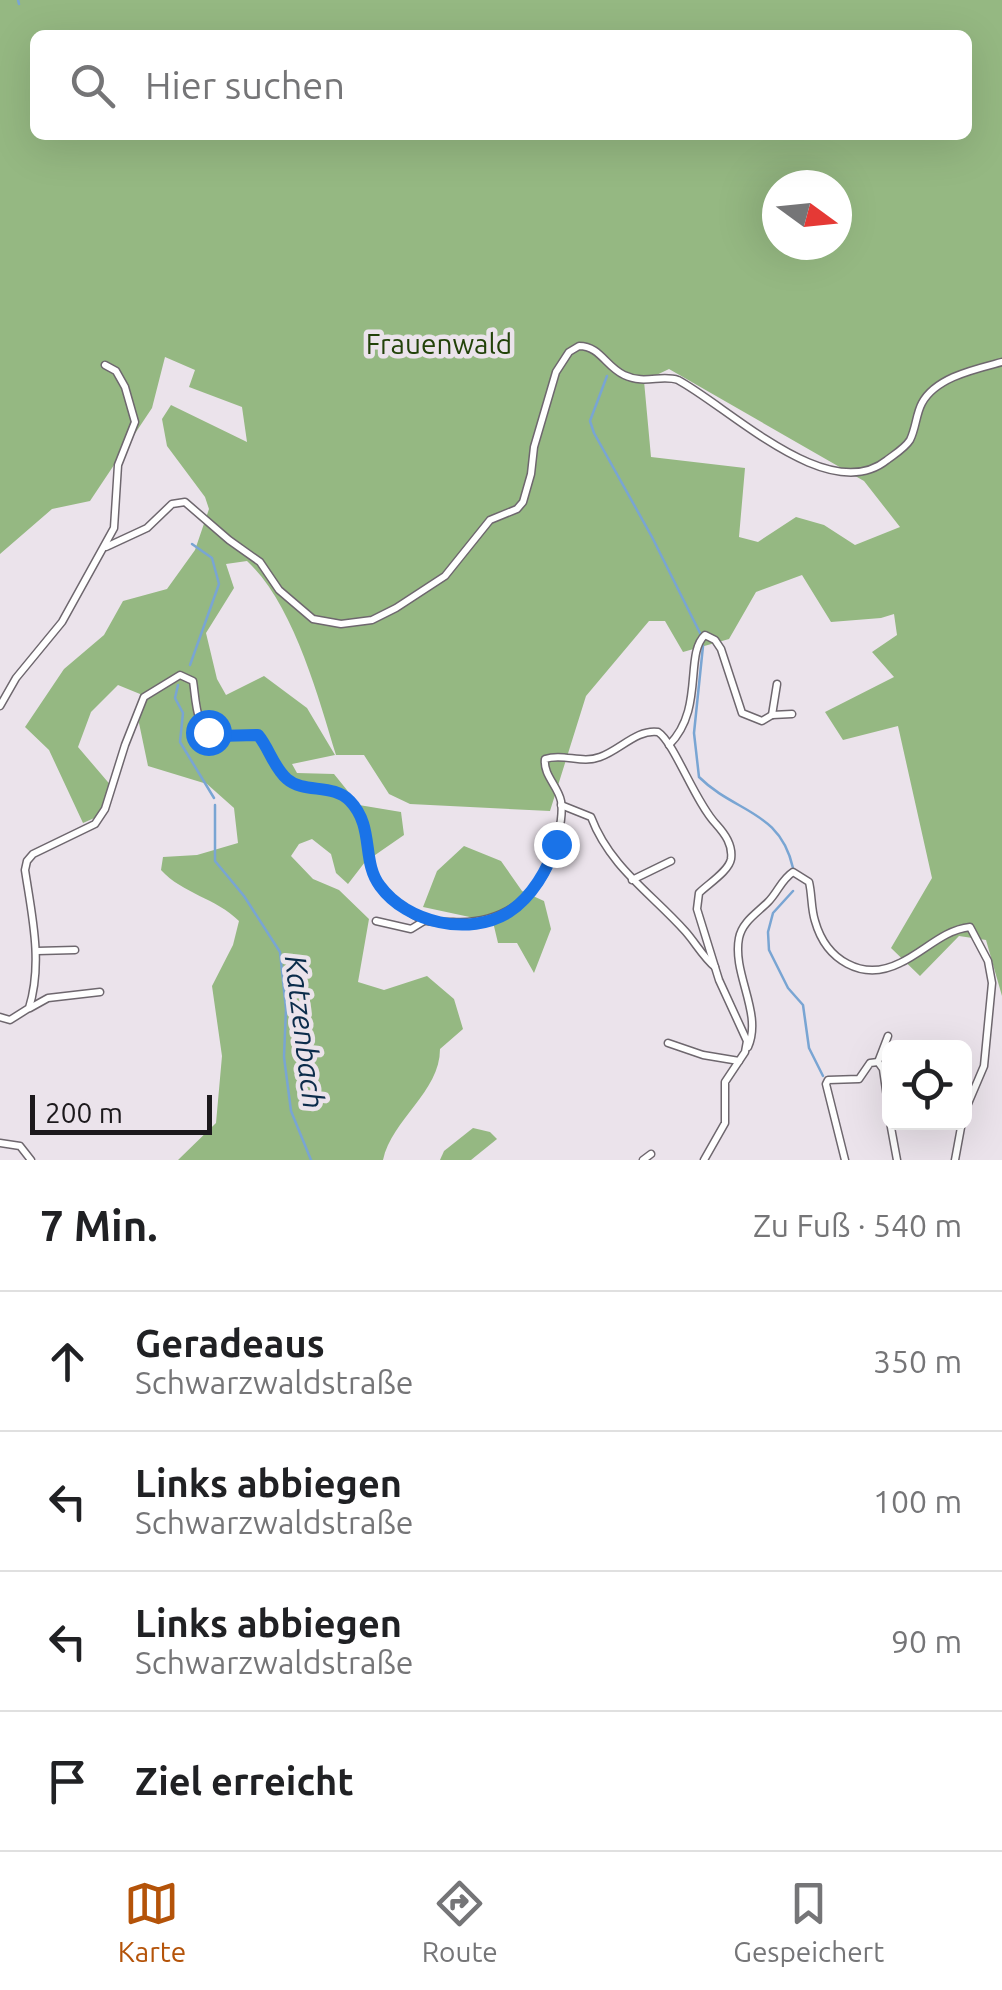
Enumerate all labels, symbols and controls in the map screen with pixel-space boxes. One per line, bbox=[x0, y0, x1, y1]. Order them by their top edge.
search box bbox=[30, 30, 972, 140]
icon: search bbox=[65, 58, 120, 113]
text: Hier suchen bbox=[145, 64, 345, 106]
north arrow bbox=[762, 170, 852, 260]
park label: Frauenwald bbox=[366, 328, 512, 359]
route start bbox=[186, 710, 232, 756]
route end bbox=[534, 822, 580, 868]
water label: Katzenbach bbox=[279, 953, 331, 1111]
map controls bbox=[882, 1040, 972, 1130]
button: locate bbox=[882, 1040, 972, 1130]
scale bar bbox=[30, 1090, 212, 1134]
text: 200 m bbox=[45, 1097, 123, 1128]
text: 7 Min. bbox=[40, 1202, 158, 1249]
text: Zu Fuß · 540 m bbox=[753, 1207, 962, 1243]
text: Geradeaus bbox=[135, 1322, 325, 1364]
icon: ahead bbox=[40, 1334, 95, 1389]
text: 350 m bbox=[873, 1343, 962, 1379]
text: Schwarzwaldstraße bbox=[135, 1364, 413, 1400]
text: Links abbiegen bbox=[135, 1462, 402, 1504]
icon: left bbox=[40, 1474, 95, 1529]
text: 100 m bbox=[873, 1483, 962, 1519]
text: Schwarzwaldstraße bbox=[135, 1504, 413, 1540]
text: Links abbiegen bbox=[135, 1602, 402, 1644]
icon: left bbox=[40, 1614, 95, 1669]
text: 90 m bbox=[891, 1623, 962, 1659]
text: Schwarzwaldstraße bbox=[135, 1644, 413, 1680]
icon: arrive bbox=[40, 1754, 95, 1809]
text: Ziel erreicht bbox=[135, 1760, 354, 1802]
tab: Karte bbox=[118, 1876, 186, 1967]
tab: Route bbox=[422, 1876, 498, 1967]
tab: Gespeichert bbox=[733, 1876, 884, 1967]

